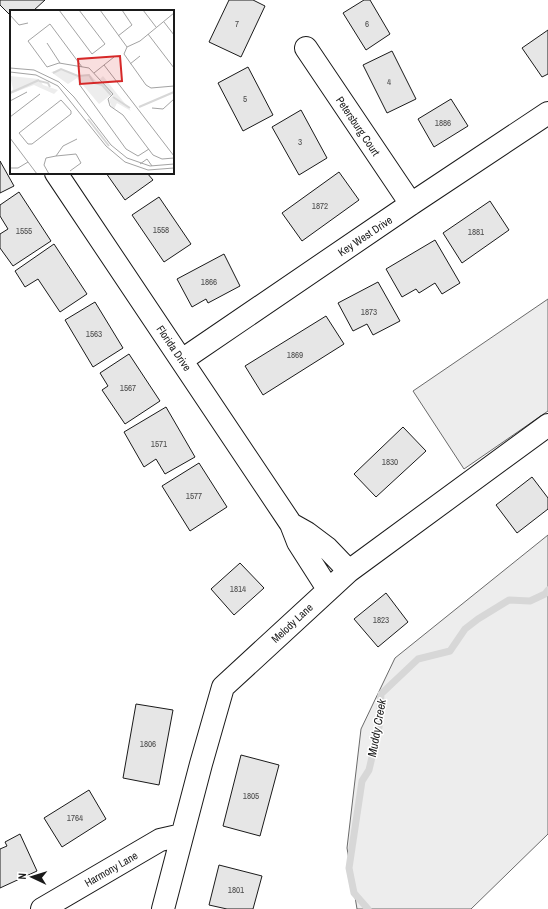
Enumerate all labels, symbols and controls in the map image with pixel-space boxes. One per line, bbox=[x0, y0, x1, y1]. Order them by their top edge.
inset map bbox=[10, 10, 174, 174]
house number: 7 bbox=[235, 18, 239, 30]
house number: 6 bbox=[365, 18, 369, 30]
house number: 4 bbox=[387, 76, 391, 88]
house number: 5 bbox=[243, 93, 247, 105]
street label: Petersburg Court bbox=[333, 94, 383, 159]
house number: 1886 bbox=[435, 117, 451, 129]
house number: 3 bbox=[298, 136, 302, 148]
house number: 1872 bbox=[312, 200, 328, 212]
street label: Key West Drive bbox=[335, 213, 395, 259]
house number: 1558 bbox=[153, 224, 169, 236]
house number: 1555 bbox=[16, 225, 32, 237]
house number: 1881 bbox=[468, 226, 484, 238]
house number: 1866 bbox=[201, 276, 217, 288]
house number: 1873 bbox=[361, 306, 377, 318]
street label: Florida Drive bbox=[154, 322, 194, 374]
house number: 1563 bbox=[86, 328, 102, 340]
house number: 1869 bbox=[287, 349, 303, 361]
house number: 1567 bbox=[120, 382, 136, 394]
house number: 1571 bbox=[151, 438, 167, 450]
house number: 1830 bbox=[382, 456, 398, 468]
house number: 1577 bbox=[186, 490, 202, 502]
house number: 1814 bbox=[230, 583, 246, 595]
street label: Melody Lane bbox=[268, 600, 316, 646]
house number: 1823 bbox=[373, 614, 389, 626]
water label: Muddy Creek bbox=[364, 697, 390, 758]
house number: 1806 bbox=[140, 738, 156, 750]
house number: 1805 bbox=[243, 790, 259, 802]
house number: 1764 bbox=[67, 812, 83, 824]
street label: Harmony Lane bbox=[82, 848, 140, 890]
north arrow bbox=[12, 857, 52, 897]
text: N bbox=[15, 873, 29, 880]
house number: 1801 bbox=[228, 884, 244, 896]

